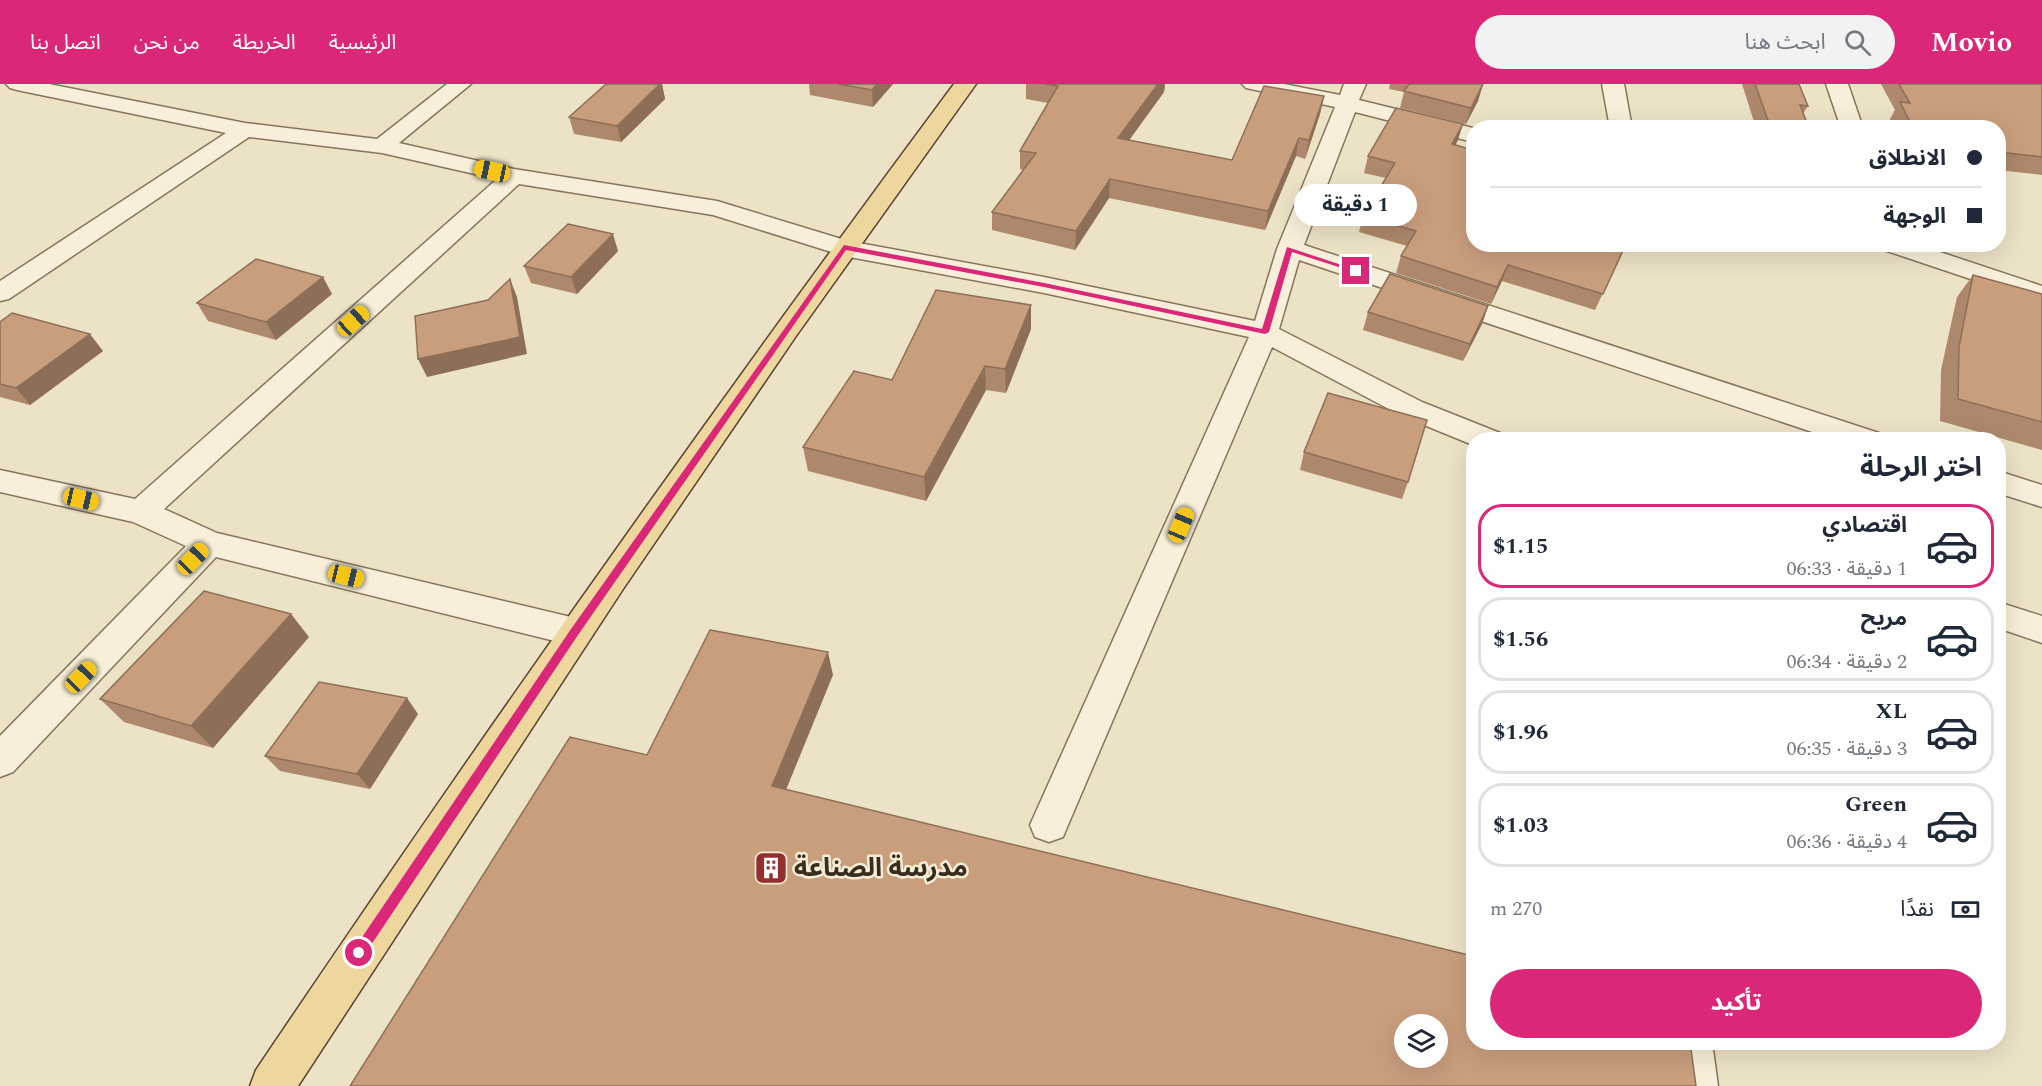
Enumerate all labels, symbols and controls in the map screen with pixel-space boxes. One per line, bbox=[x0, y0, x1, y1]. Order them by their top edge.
search box bbox=[1475, 15, 1895, 69]
text: Movio bbox=[1931, 21, 2012, 64]
text: ابحث هنا bbox=[1744, 26, 1826, 59]
icon: search bbox=[1841, 26, 1874, 59]
text: اتصل بنا bbox=[30, 27, 101, 59]
text: من نحن bbox=[134, 27, 200, 59]
text: الخريطة bbox=[233, 27, 296, 59]
text: الرئيسية bbox=[329, 27, 396, 59]
text: الانطلاق bbox=[1869, 142, 1946, 175]
car bbox=[473, 158, 511, 184]
callout: 1 دقيقة bbox=[1294, 184, 1418, 226]
text: 1 دقيقة bbox=[1322, 190, 1389, 220]
text: الوجهة bbox=[1883, 200, 1946, 233]
route end bbox=[1342, 257, 1369, 284]
car bbox=[334, 302, 372, 340]
text: اختر الرحلة bbox=[1860, 447, 1982, 489]
car bbox=[61, 486, 101, 512]
car bbox=[1166, 505, 1196, 545]
text: اقتصادي bbox=[1822, 509, 1907, 542]
icon: car bbox=[1925, 519, 1979, 573]
text: $1.15 bbox=[1493, 530, 1548, 563]
car bbox=[174, 540, 212, 578]
text: 1 دقيقة · 06:33 bbox=[1786, 554, 1907, 584]
car bbox=[326, 563, 366, 589]
text: مريح bbox=[1861, 602, 1907, 635]
icon: car bbox=[1925, 612, 1979, 666]
text: $1.56 bbox=[1493, 623, 1548, 656]
text: 2 دقيقة · 06:34 bbox=[1786, 647, 1907, 677]
car bbox=[62, 658, 100, 696]
text: XL bbox=[1876, 695, 1907, 728]
icon: car bbox=[1925, 705, 1979, 759]
text: $1.96 bbox=[1493, 716, 1548, 749]
text: 3 دقيقة · 06:35 bbox=[1786, 734, 1907, 764]
text: Green bbox=[1845, 788, 1907, 821]
icon: car bbox=[1925, 798, 1979, 852]
text: $1.03 bbox=[1493, 809, 1548, 842]
text: 4 دقيقة · 06:36 bbox=[1786, 827, 1907, 857]
place label: مدرسة الصناعة bbox=[794, 848, 968, 888]
building icon: مدرسة الصناعة bbox=[753, 850, 789, 886]
text: نقدًا bbox=[1900, 893, 1934, 926]
icon: cash bbox=[1949, 893, 1982, 926]
text: 270 m bbox=[1490, 894, 1542, 924]
route start bbox=[345, 939, 372, 966]
button: تأكيد bbox=[1490, 969, 1982, 1038]
map controls bbox=[1394, 1014, 1448, 1068]
button: layers bbox=[1394, 1014, 1448, 1068]

